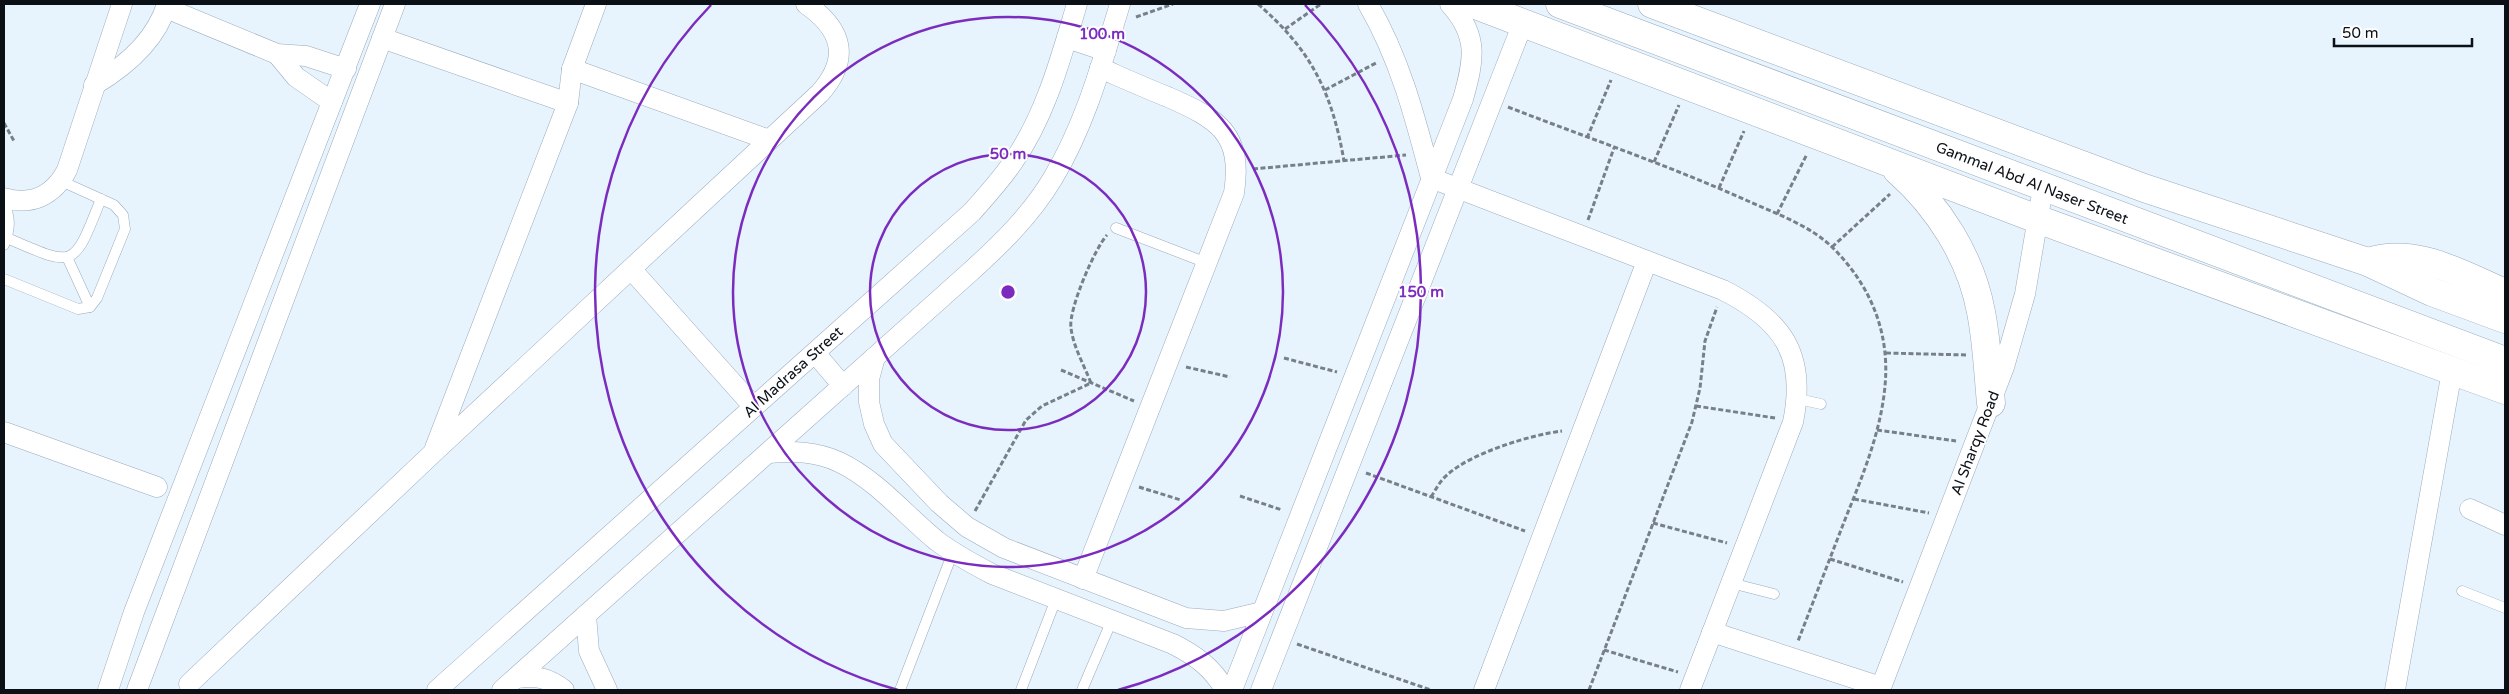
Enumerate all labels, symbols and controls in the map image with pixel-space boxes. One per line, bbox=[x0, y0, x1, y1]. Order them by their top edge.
scale bar bbox=[2334, 15, 2472, 47]
text: 50 m bbox=[2342, 24, 2379, 42]
text: 100 m bbox=[1079, 25, 1125, 43]
street label: Gammal Abd Al Naser Street bbox=[1933, 138, 2131, 228]
text: 50 m bbox=[990, 145, 1026, 163]
centre of rings bbox=[999, 283, 1017, 301]
text: 150 m bbox=[1398, 283, 1444, 301]
street label: Al Madrasa Street bbox=[740, 322, 847, 421]
street label: Al Sharqy Road bbox=[1947, 388, 2003, 498]

